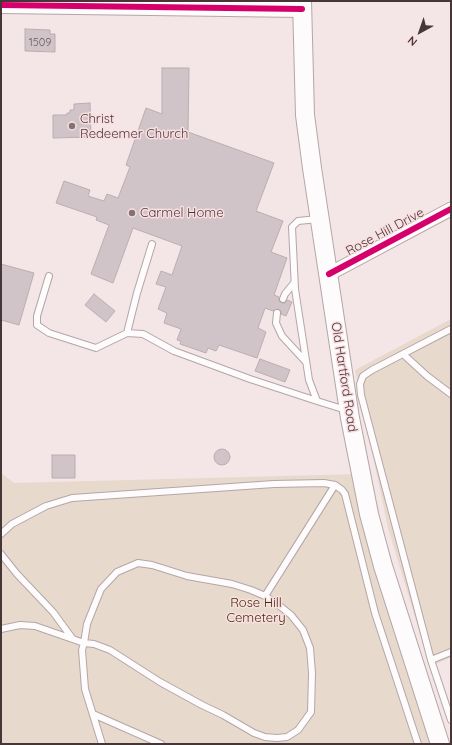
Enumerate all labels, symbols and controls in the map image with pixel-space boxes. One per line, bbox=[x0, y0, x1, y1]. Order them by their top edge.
north arrow bbox=[400, 12, 440, 52]
text: N bbox=[405, 33, 420, 49]
house number: 1509 bbox=[29, 36, 51, 50]
place label: Christ Redeemer Church bbox=[80, 111, 188, 142]
marker: Christ Redeemer Church bbox=[67, 121, 77, 131]
place label: Carmel Home bbox=[140, 205, 224, 221]
street label: Rose Hill Drive bbox=[343, 205, 427, 259]
marker: Carmel Home bbox=[127, 208, 137, 218]
street label: Old Hartford Road bbox=[328, 321, 360, 433]
park label: Rose Hill Cemetery bbox=[226, 595, 286, 626]

